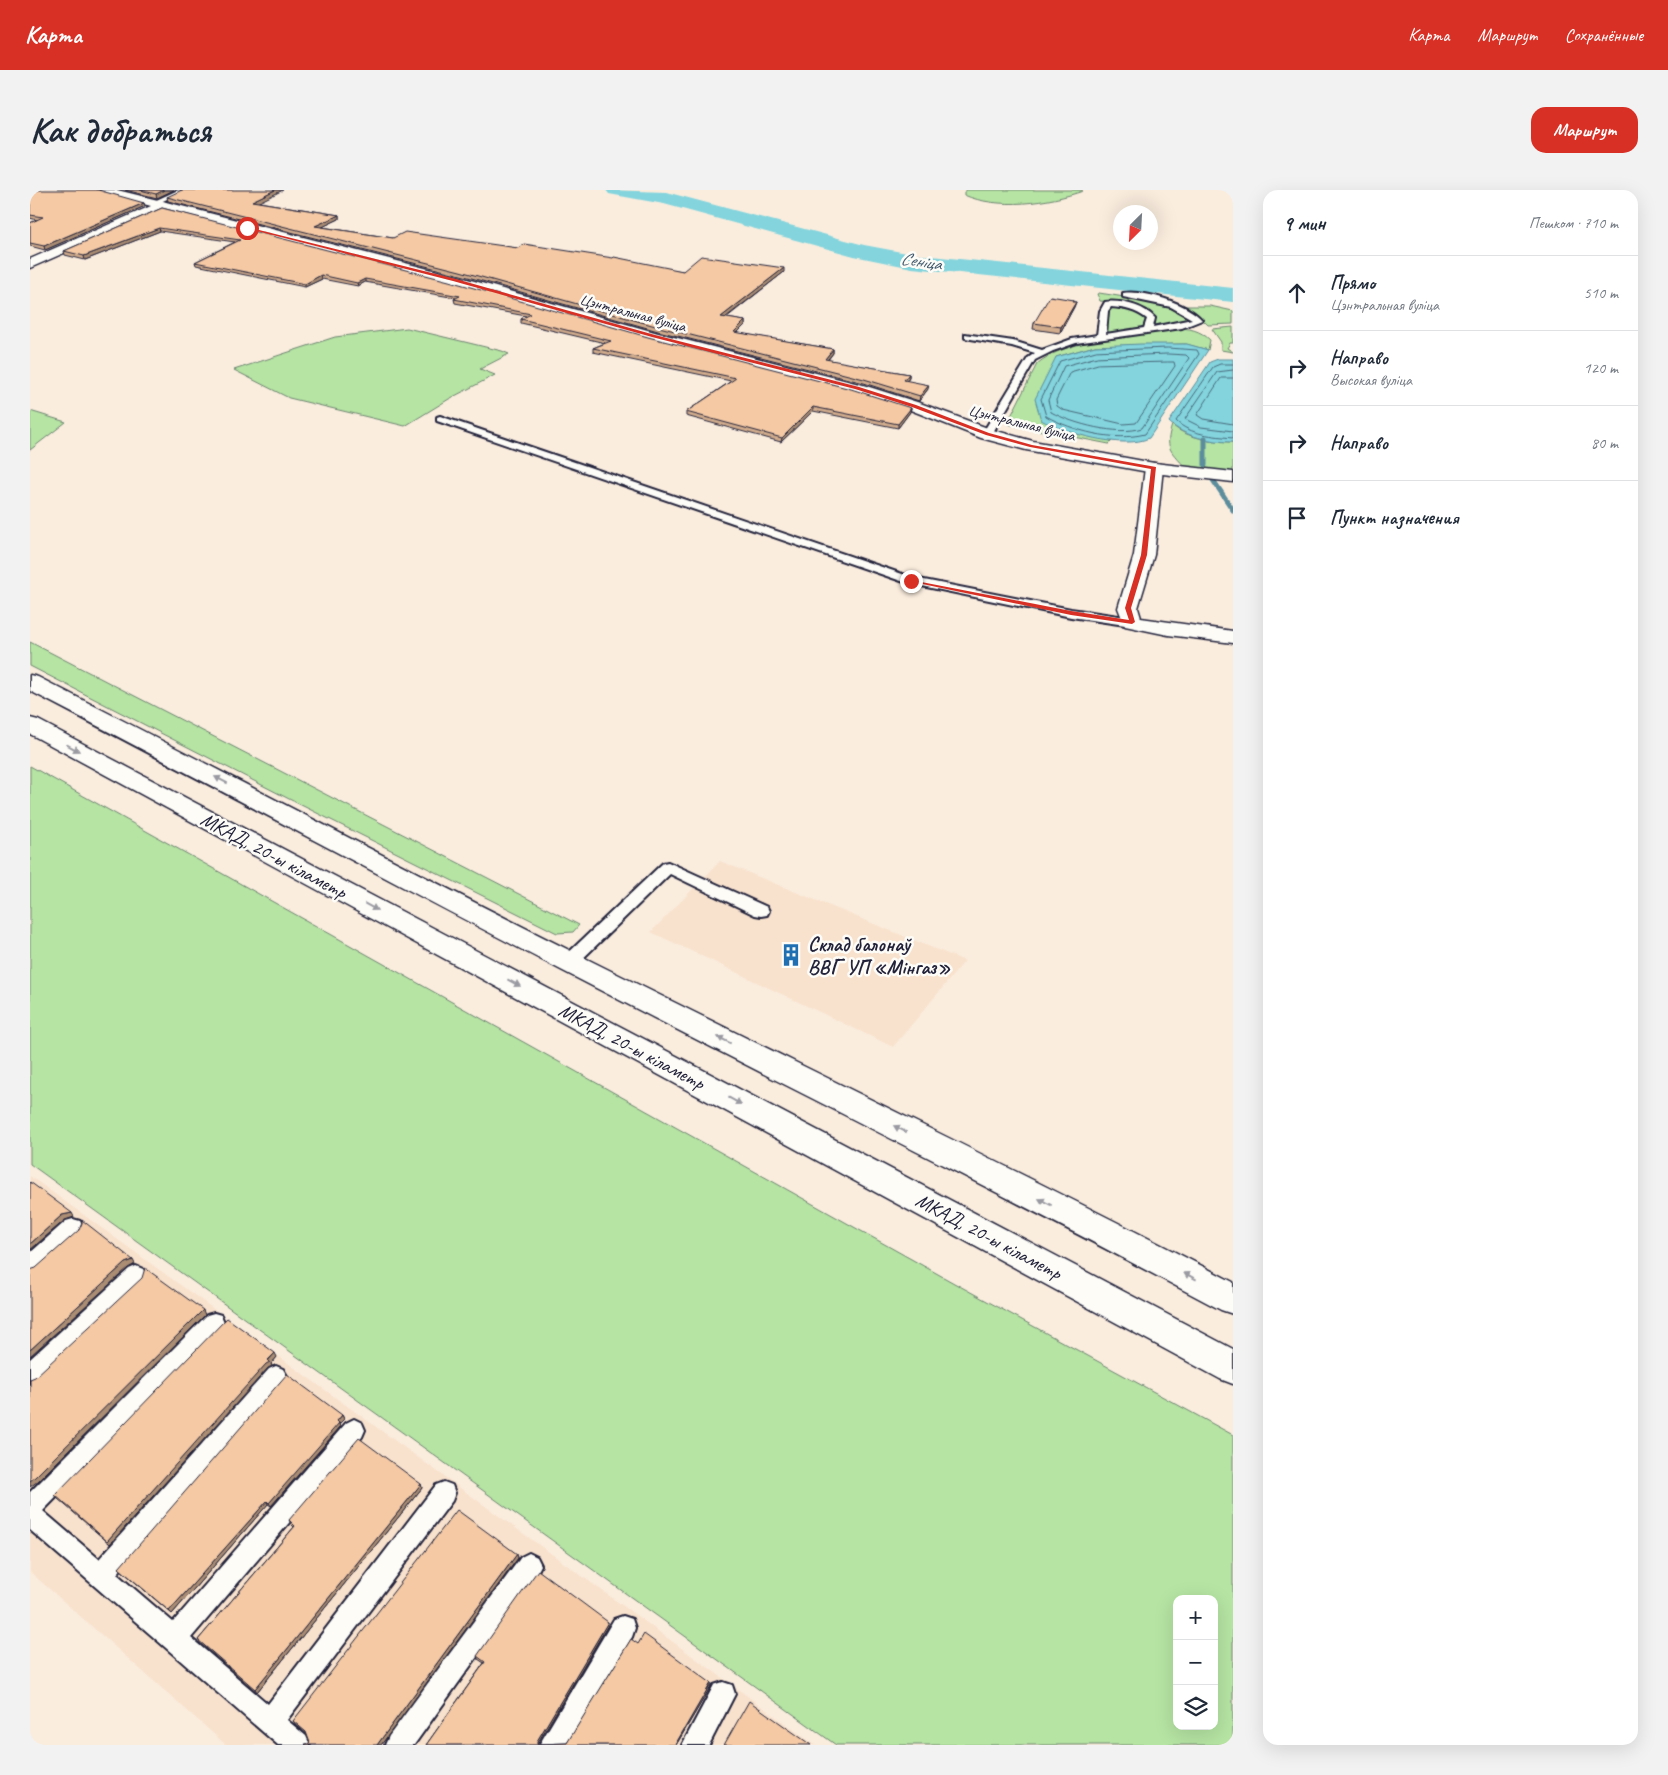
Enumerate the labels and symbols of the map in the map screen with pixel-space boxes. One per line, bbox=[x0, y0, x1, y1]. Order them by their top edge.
north arrow bbox=[1113, 205, 1158, 250]
route start bbox=[236, 217, 259, 240]
water label: Сеніца bbox=[899, 247, 945, 275]
street label: Цэнтральная вуліца bbox=[577, 289, 689, 337]
street label: Цэнтральная вуліца bbox=[966, 400, 1078, 446]
route end bbox=[900, 570, 923, 593]
one-way arrow bbox=[66, 744, 80, 752]
one-way arrow bbox=[213, 776, 228, 784]
street label: МКАД, 20-ы кіламетр bbox=[196, 806, 352, 905]
one-way arrow bbox=[364, 902, 377, 911]
place label: Склад балонаў ВВГ УП «Мінгаз» bbox=[808, 932, 951, 980]
building icon: Склад балонаў ВВГ УП «Мінгаз» bbox=[778, 942, 804, 968]
one-way arrow bbox=[507, 979, 521, 987]
street label: МКАД, 20-ы кіламетр bbox=[554, 997, 710, 1096]
one-way arrow bbox=[716, 1036, 731, 1044]
one-way arrow bbox=[727, 1097, 742, 1105]
one-way arrow bbox=[893, 1125, 907, 1133]
street label: МКАД, 20-ы кіламетр bbox=[911, 1187, 1067, 1286]
one-way arrow bbox=[1038, 1198, 1052, 1206]
one-way arrow bbox=[1183, 1272, 1197, 1280]

